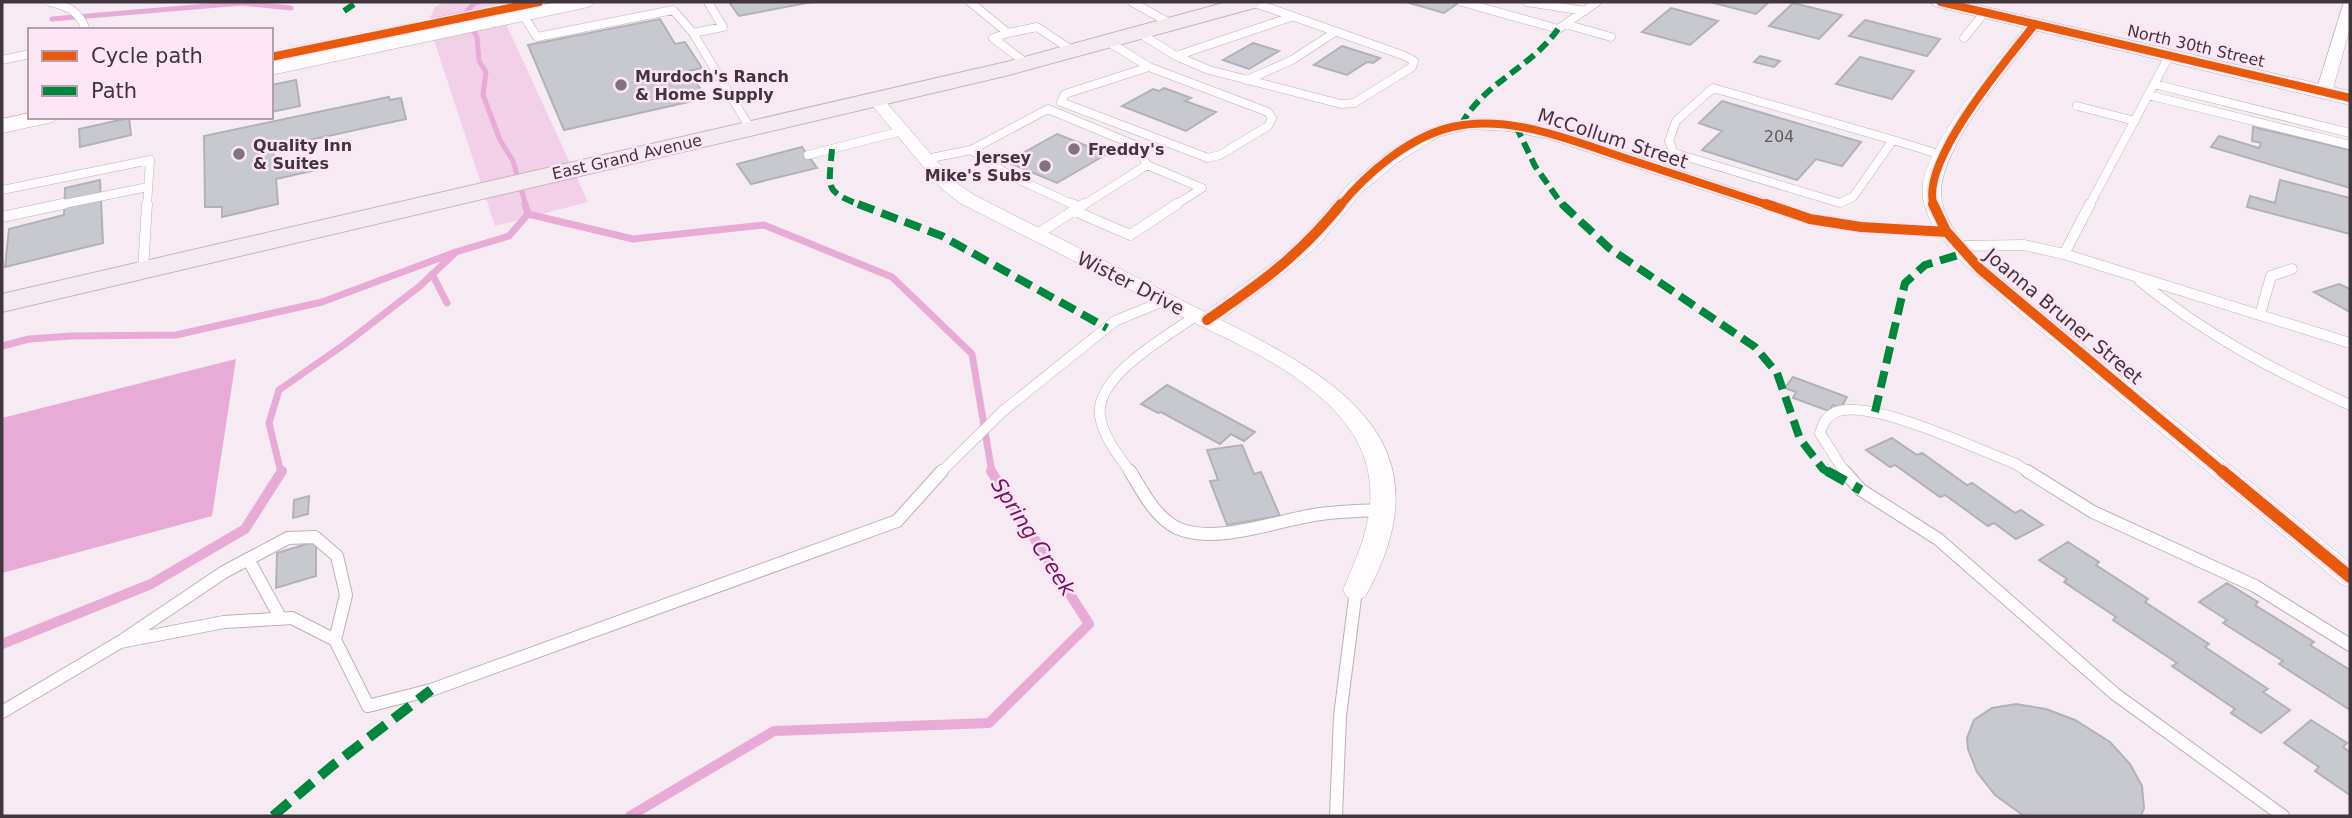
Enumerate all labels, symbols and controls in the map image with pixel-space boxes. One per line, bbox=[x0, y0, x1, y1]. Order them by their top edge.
street label: North 30th Street bbox=[2126, 21, 2266, 71]
legend bbox=[28, 28, 273, 119]
text: Cycle path bbox=[91, 44, 203, 68]
place label: Murdoch's Ranch & Home Supply bbox=[635, 67, 789, 104]
marker: Murdoch's Ranch & Home Supply bbox=[613, 77, 629, 93]
text: Path bbox=[91, 79, 137, 103]
street label: McCollum Street bbox=[1535, 103, 1691, 173]
house number: 204 bbox=[1764, 127, 1794, 146]
street label: East Grand Avenue bbox=[550, 131, 704, 183]
place label: Quality Inn & Suites bbox=[253, 136, 352, 173]
place label: Freddy's bbox=[1088, 140, 1164, 159]
marker: Freddy's bbox=[1066, 141, 1082, 157]
marker: Quality Inn & Suites bbox=[231, 146, 247, 162]
place label: Jersey Mike's Subs bbox=[925, 148, 1032, 185]
marker: Jersey Mike's Subs bbox=[1037, 158, 1053, 174]
street label: Joanna Bruner Street bbox=[1980, 243, 2147, 388]
street label: Wister Drive bbox=[1074, 247, 1188, 319]
water label: Spring Creek bbox=[986, 474, 1080, 601]

